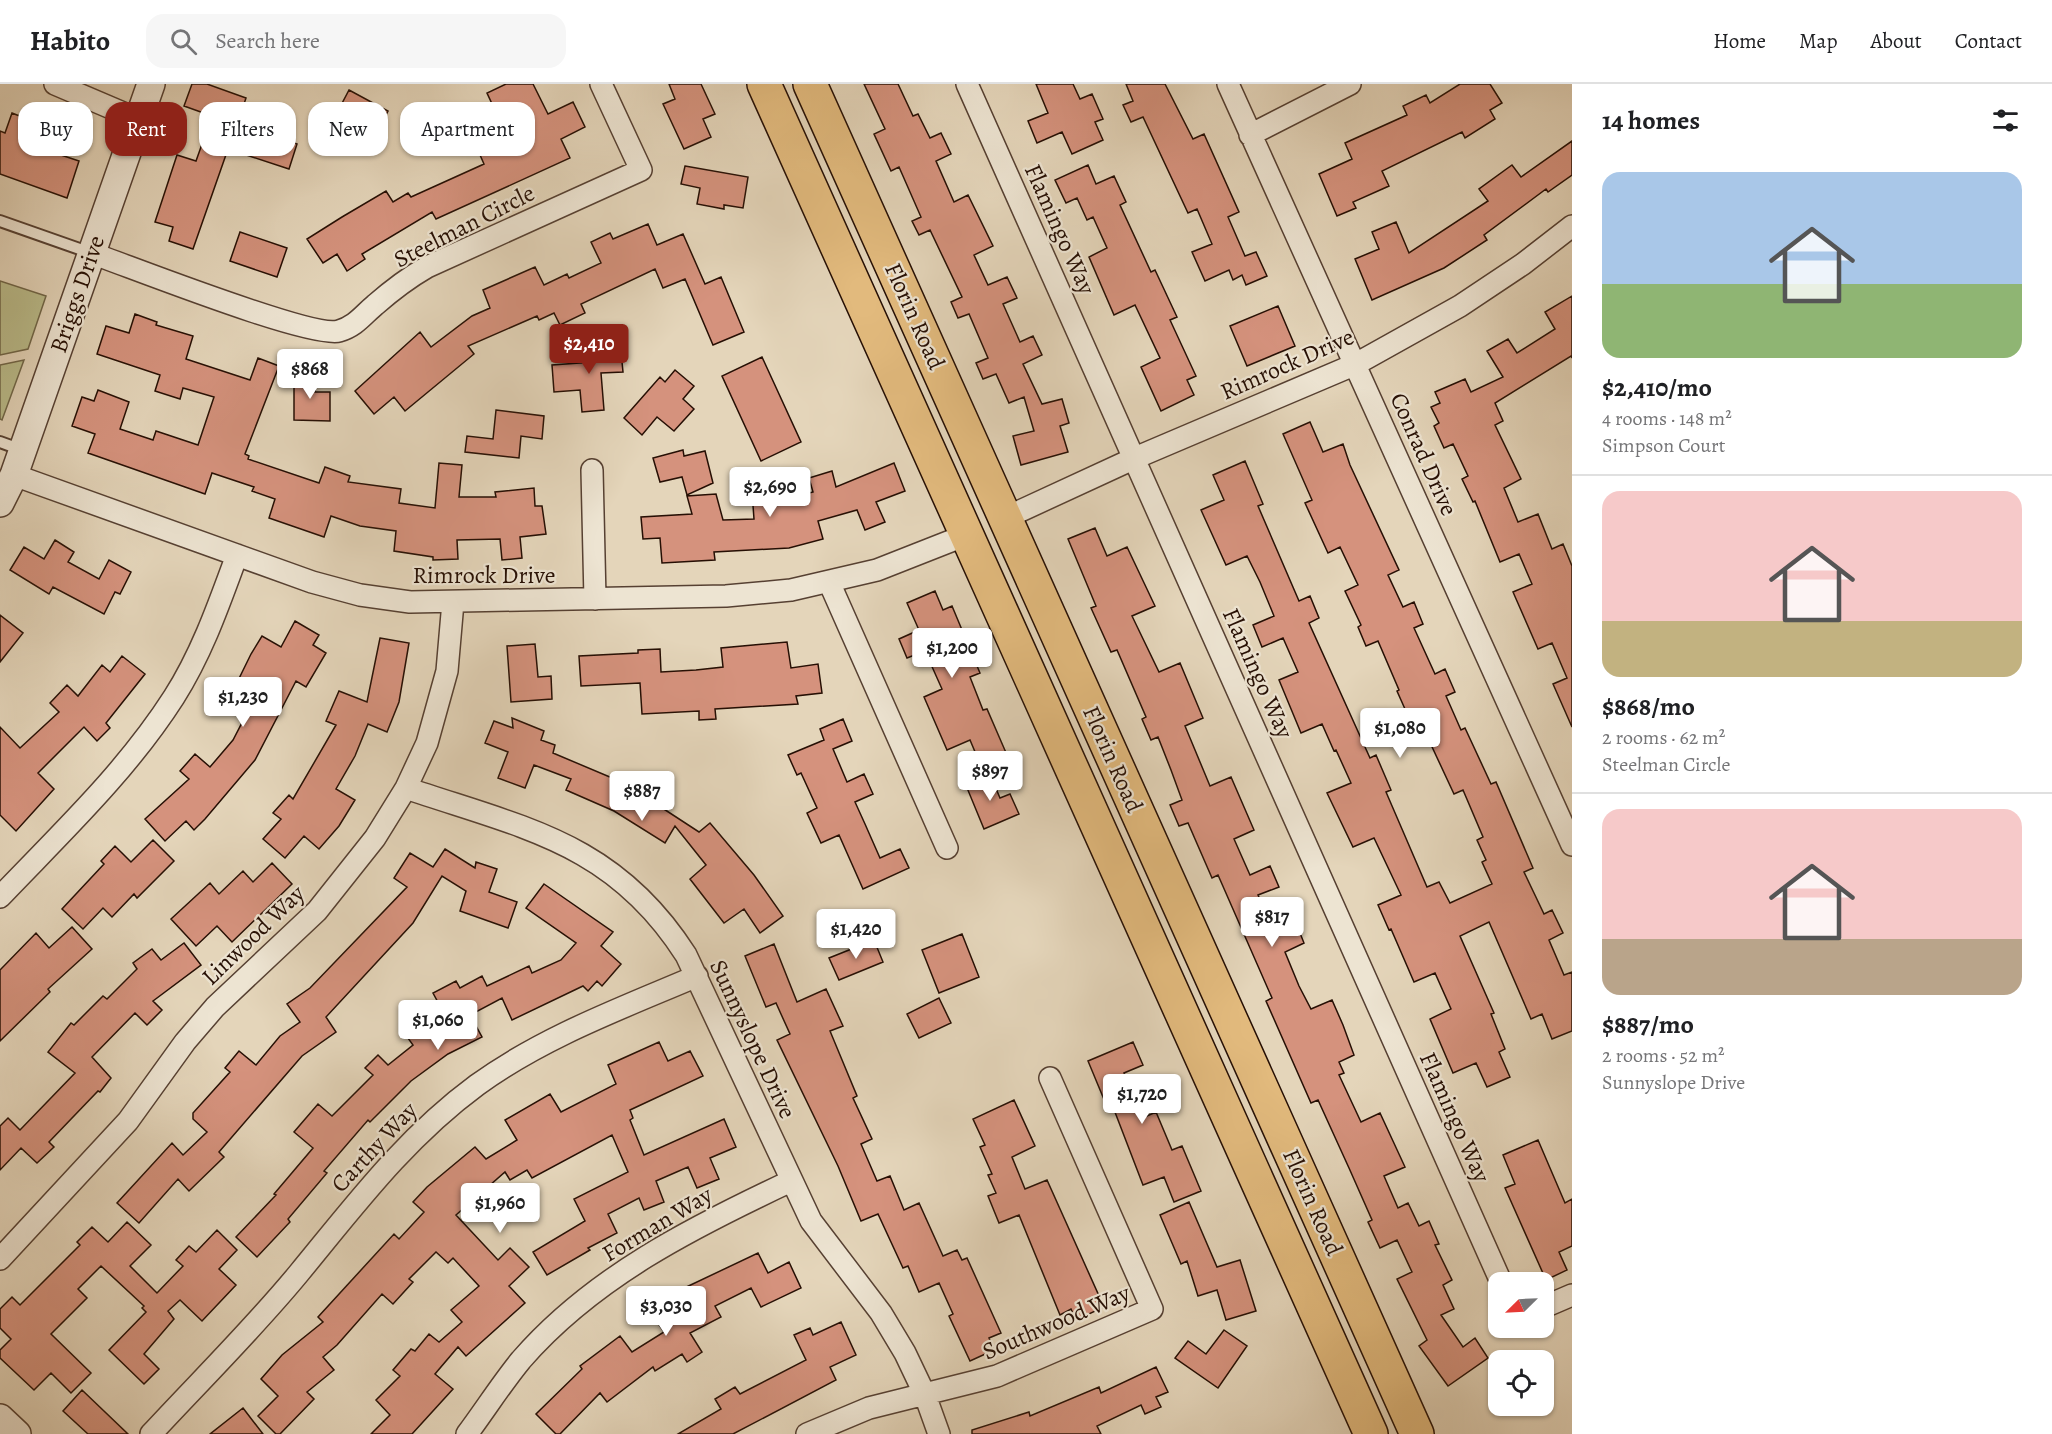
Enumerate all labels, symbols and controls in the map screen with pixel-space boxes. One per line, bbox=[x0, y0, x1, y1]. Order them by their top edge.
search box bbox=[146, 14, 566, 68]
text: Habito bbox=[30, 22, 110, 60]
icon: search bbox=[167, 25, 200, 58]
text: Search here bbox=[215, 26, 320, 56]
text: Home bbox=[1713, 27, 1766, 55]
text: Map bbox=[1799, 27, 1837, 55]
text: About bbox=[1870, 27, 1922, 55]
text: Contact bbox=[1955, 27, 2022, 55]
chip: Buy bbox=[18, 102, 93, 156]
chip: Rent bbox=[105, 102, 187, 156]
chip: Filters bbox=[199, 102, 296, 156]
chip: New bbox=[308, 102, 388, 156]
chip: Apartment bbox=[400, 102, 535, 156]
text: 14 homes bbox=[1602, 103, 1700, 138]
icon: filters bbox=[1989, 104, 2022, 137]
street label: Flamingo Way bbox=[1017, 159, 1103, 300]
street label: Steelman Circle bbox=[388, 177, 540, 275]
icon: home bbox=[1758, 211, 1866, 319]
street label: Briggs Drive bbox=[42, 231, 112, 357]
street label: Florin Road bbox=[877, 257, 953, 375]
street label: Rimrock Drive bbox=[1215, 320, 1359, 408]
pin: $2,410 bbox=[540, 324, 638, 375]
text: $2,410 bbox=[564, 330, 614, 357]
pin: $868 bbox=[274, 349, 346, 400]
text: $868 bbox=[291, 355, 329, 382]
text: $2,410/mo bbox=[1602, 370, 1712, 405]
street label: Conrad Drive bbox=[1383, 388, 1465, 520]
text: 4 rooms · 148 m² bbox=[1602, 405, 1732, 432]
text: Simpson Court bbox=[1602, 432, 1725, 459]
pin: $2,690 bbox=[721, 467, 819, 518]
text: $2,690 bbox=[743, 473, 797, 500]
icon: home bbox=[1758, 530, 1866, 638]
street label: Rimrock Drive bbox=[413, 559, 555, 591]
street label: Flamingo Way bbox=[1215, 603, 1301, 744]
pin: $1,200 bbox=[903, 628, 1001, 679]
text: $1,200 bbox=[926, 634, 978, 661]
pin: $1,230 bbox=[194, 677, 292, 728]
text: $1,230 bbox=[218, 683, 268, 710]
text: $868/mo bbox=[1602, 689, 1695, 724]
street label: Florin Road bbox=[1075, 700, 1151, 818]
pin: $1,080 bbox=[1351, 708, 1449, 759]
text: $1,080 bbox=[1374, 714, 1426, 741]
text: 2 rooms · 62 m² bbox=[1602, 724, 1725, 751]
pin: $897 bbox=[954, 751, 1026, 802]
text: Steelman Circle bbox=[1602, 751, 1730, 778]
text: $897 bbox=[972, 757, 1008, 784]
pin: $887 bbox=[606, 771, 678, 822]
text: $887 bbox=[623, 777, 661, 804]
icon: home bbox=[1758, 848, 1866, 956]
street label: Linwood Way bbox=[195, 878, 312, 992]
pin: $817 bbox=[1236, 897, 1308, 948]
text: $817 bbox=[1255, 903, 1289, 930]
pin: $1,420 bbox=[807, 909, 905, 960]
text: $1,420 bbox=[831, 915, 881, 942]
street label: Sunnyslope Drive bbox=[702, 954, 804, 1124]
pin: $1,060 bbox=[389, 1000, 487, 1051]
text: $1,060 bbox=[412, 1006, 464, 1033]
text: $887/mo bbox=[1602, 1007, 1694, 1042]
text: 2 rooms · 52 m² bbox=[1602, 1042, 1725, 1069]
street label: Flamingo Way bbox=[1412, 1047, 1498, 1188]
text: Sunnyslope Drive bbox=[1602, 1069, 1745, 1096]
pin: $1,720 bbox=[1093, 1074, 1191, 1125]
text: $1,720 bbox=[1117, 1080, 1167, 1107]
street label: Carthy Way bbox=[324, 1095, 424, 1199]
street label: Florin Road bbox=[1275, 1143, 1351, 1261]
street label: Forman Way bbox=[596, 1178, 718, 1269]
pin: $1,960 bbox=[451, 1183, 549, 1234]
text: $1,960 bbox=[475, 1189, 525, 1216]
north arrow bbox=[1488, 1272, 1554, 1338]
map controls bbox=[1488, 1272, 1554, 1416]
street label: Southwood Way bbox=[977, 1276, 1135, 1367]
pin: $3,030 bbox=[617, 1286, 715, 1337]
text: $3,030 bbox=[640, 1292, 692, 1319]
button: locate bbox=[1488, 1350, 1554, 1416]

